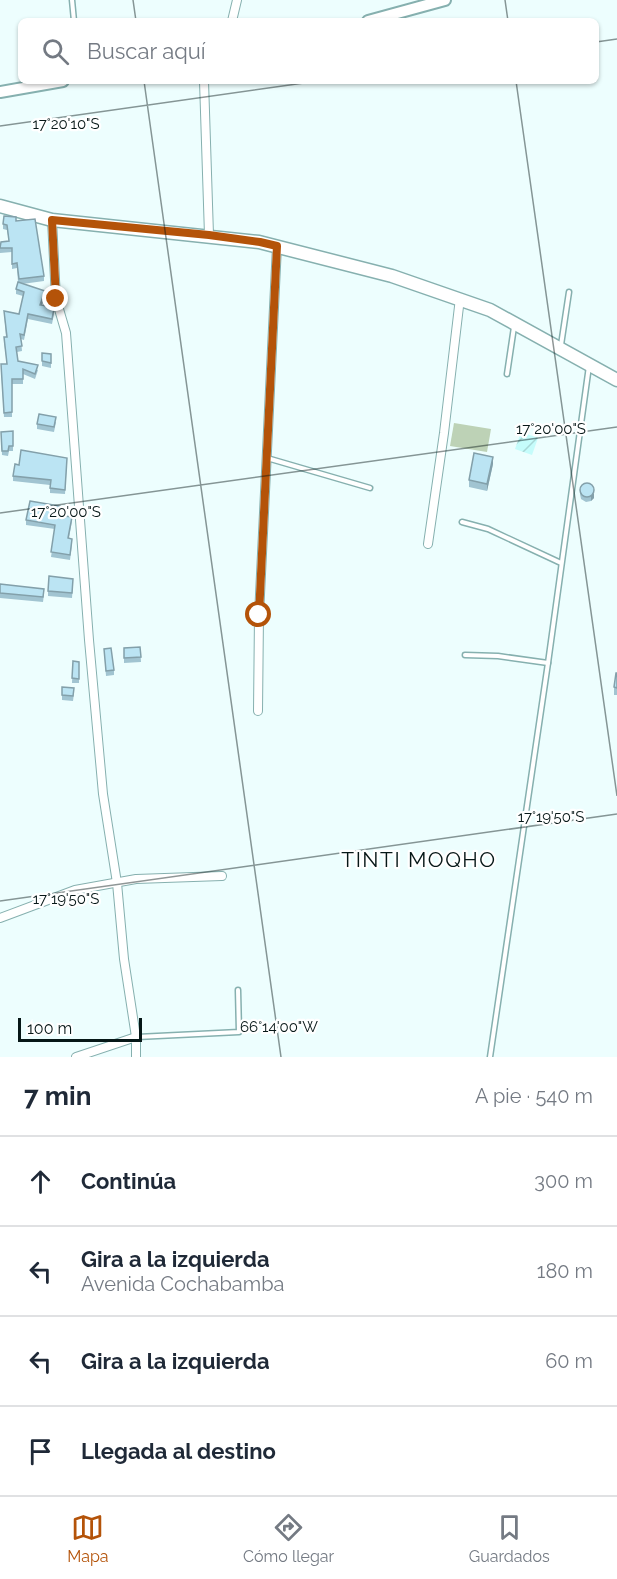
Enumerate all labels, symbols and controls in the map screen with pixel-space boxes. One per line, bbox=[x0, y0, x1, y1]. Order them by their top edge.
search box bbox=[18, 18, 599, 84]
icon: search bbox=[39, 35, 72, 68]
text: Buscar aquí bbox=[87, 38, 206, 64]
text: 17°20'10"S bbox=[32, 115, 100, 133]
route end bbox=[42, 285, 68, 311]
text: 17°20'00"S bbox=[516, 420, 586, 438]
text: 17°20'00"S bbox=[31, 503, 101, 521]
route start bbox=[245, 601, 271, 627]
text: 17°19'50"S bbox=[518, 808, 584, 826]
district label: TINTI MOQHO bbox=[341, 847, 497, 872]
text: 17°19'50"S bbox=[33, 890, 99, 908]
scale bar bbox=[18, 1015, 142, 1042]
text: 66°14'00"W bbox=[240, 1018, 318, 1036]
text: 100 m bbox=[27, 1019, 72, 1038]
text: 7 min bbox=[24, 1081, 91, 1111]
text: A pie · 540 m bbox=[475, 1084, 593, 1108]
icon: ahead bbox=[24, 1165, 57, 1198]
text: Continúa bbox=[81, 1168, 176, 1194]
text: 300 m bbox=[534, 1169, 593, 1193]
text: Gira a la izquierda bbox=[81, 1246, 270, 1272]
icon: left bbox=[24, 1255, 57, 1288]
text: 180 m bbox=[537, 1259, 593, 1283]
text: Avenida Cochabamba bbox=[81, 1272, 284, 1296]
icon: left bbox=[24, 1345, 57, 1378]
text: Gira a la izquierda bbox=[81, 1348, 270, 1374]
text: 60 m bbox=[545, 1349, 593, 1373]
icon: arrive bbox=[24, 1435, 57, 1468]
text: Llegada al destino bbox=[81, 1438, 276, 1464]
tab: Mapa bbox=[67, 1511, 109, 1566]
tab: Cómo llegar bbox=[243, 1511, 334, 1566]
tab: Guardados bbox=[469, 1511, 550, 1566]

